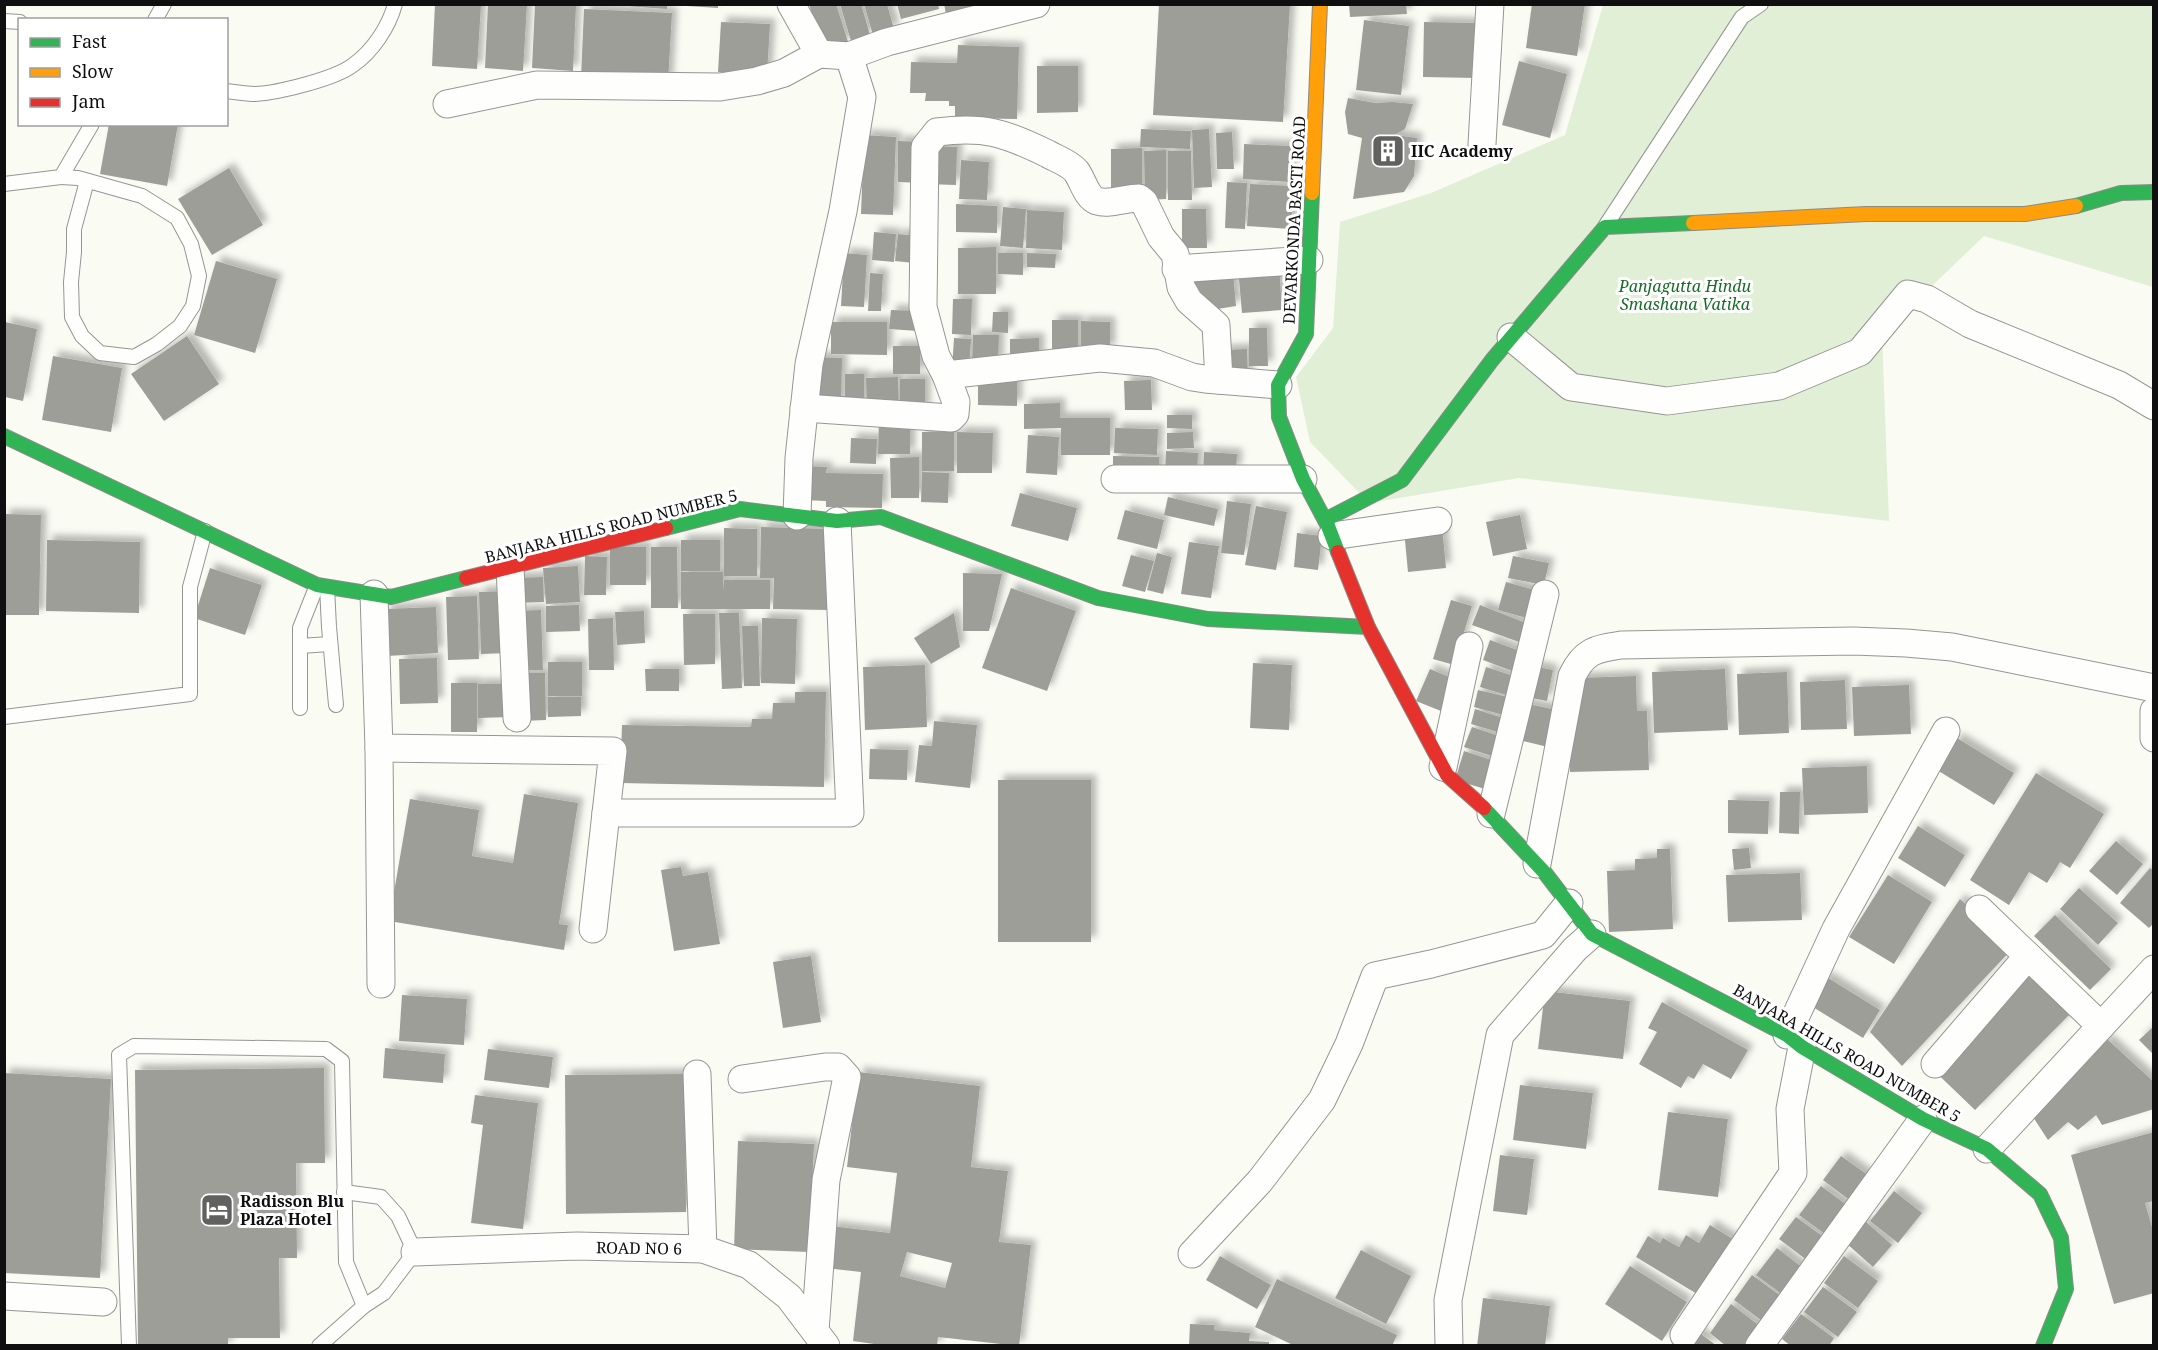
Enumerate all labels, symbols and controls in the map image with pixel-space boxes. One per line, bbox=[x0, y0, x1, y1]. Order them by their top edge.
legend bbox=[18, 18, 228, 126]
text: Fast bbox=[72, 29, 107, 53]
text: Slow bbox=[72, 59, 114, 83]
text: Jam bbox=[71, 89, 106, 113]
street label: DEVARKONDA BASTI ROAD bbox=[1278, 115, 1310, 325]
building icon: IIC Academy bbox=[1370, 133, 1406, 169]
place label: IIC Academy bbox=[1411, 140, 1513, 162]
park label: Panjagutta Hindu Smashana Vatika bbox=[1618, 275, 1752, 315]
street label: BANJARA HILLS ROAD NUMBER 5 bbox=[482, 484, 740, 568]
street label: BANJARA HILLS ROAD NUMBER 5 bbox=[1729, 979, 1965, 1127]
place label: Radisson Blu Plaza Hotel bbox=[240, 1190, 344, 1230]
hotel icon: Radisson Blu Plaza Hotel bbox=[199, 1192, 235, 1228]
street label: ROAD NO 6 bbox=[596, 1236, 682, 1260]

